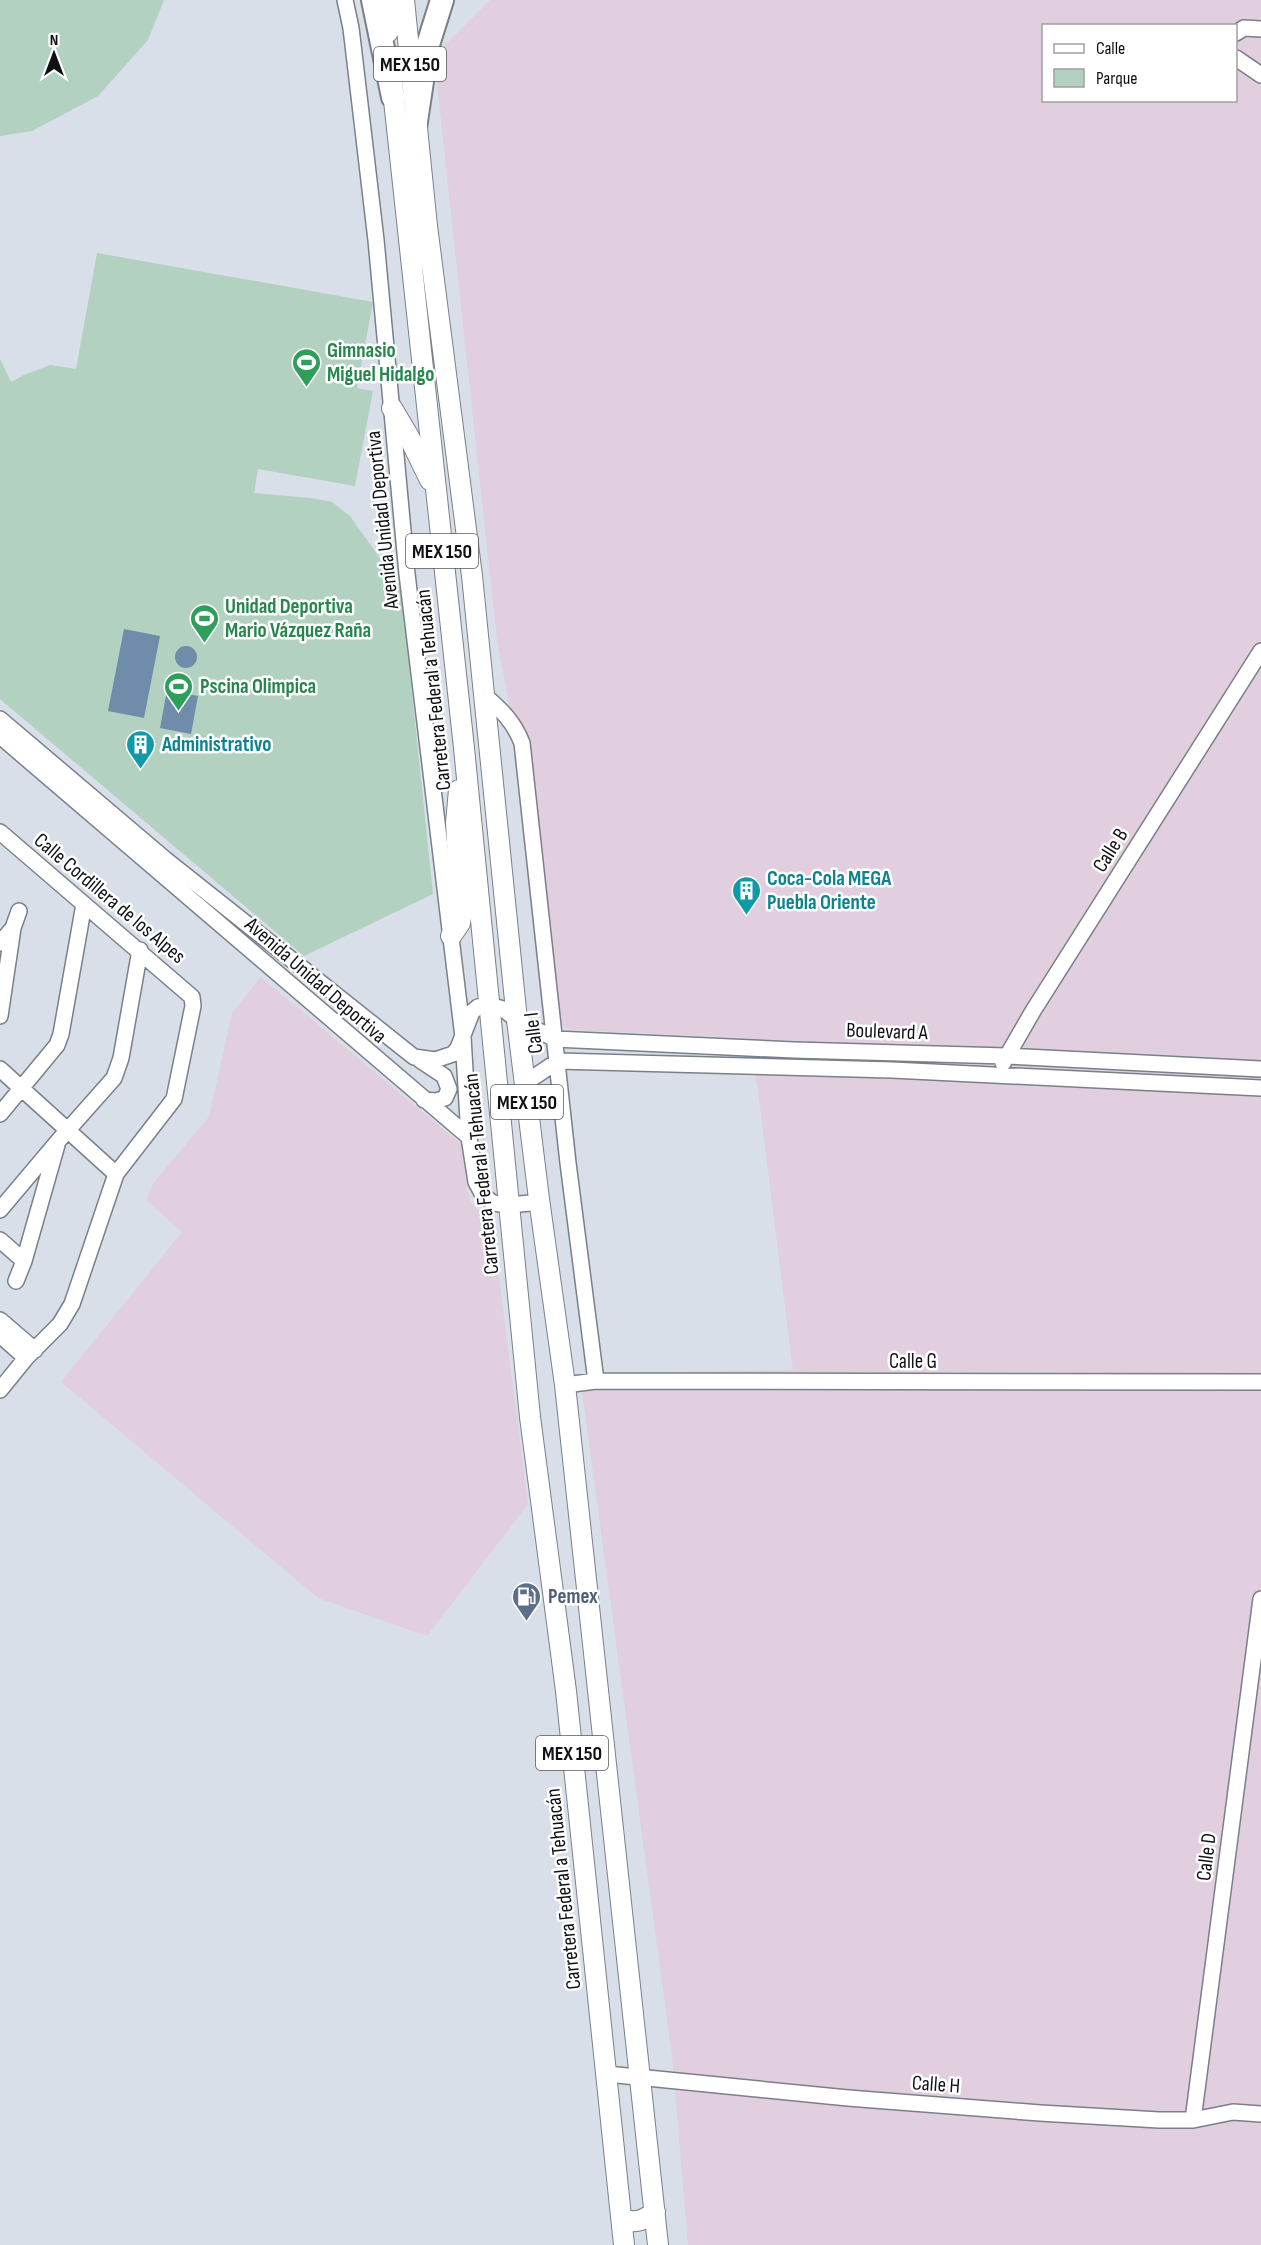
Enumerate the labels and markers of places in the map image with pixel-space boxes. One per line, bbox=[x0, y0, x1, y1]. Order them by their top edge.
place label: Gimnasio Miguel Hidalgo bbox=[327, 338, 434, 387]
sports icon: Gimnasio Miguel Hidalgo bbox=[290, 346, 322, 388]
place label: Unidad Deportiva Mario Vázquez Raña bbox=[225, 594, 371, 643]
sports icon: Unidad Deportiva Mario Vázquez Raña bbox=[188, 602, 220, 644]
sports icon: Pscina Olimpica bbox=[163, 670, 195, 712]
place label: Pscina Olimpica bbox=[200, 674, 316, 699]
building icon: Administrativo bbox=[125, 728, 157, 770]
place label: Administrativo bbox=[161, 732, 272, 757]
place label: Coca-Cola MEGA Puebla Oriente bbox=[767, 866, 892, 915]
building icon: Coca-Cola MEGA Puebla Oriente bbox=[730, 874, 762, 916]
fuel station icon: Pemex bbox=[511, 1580, 543, 1622]
place label: Pemex bbox=[548, 1584, 598, 1609]

